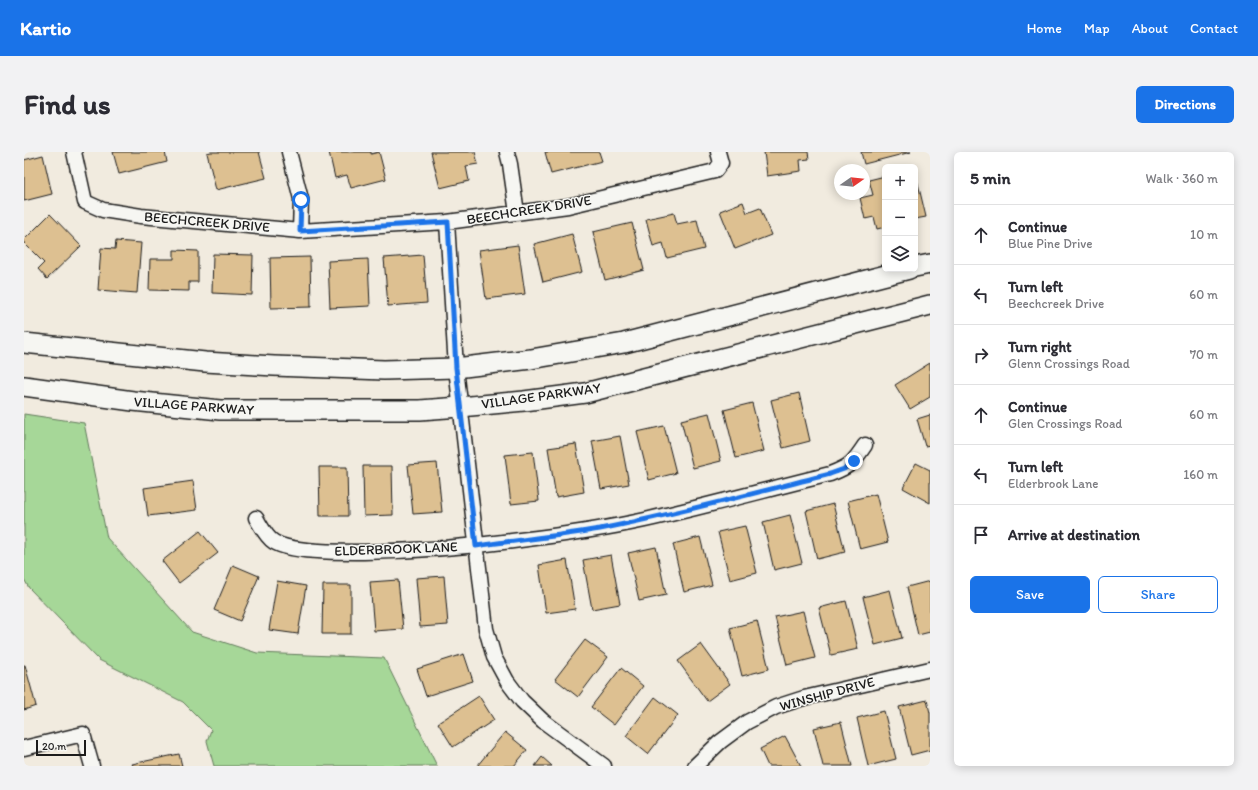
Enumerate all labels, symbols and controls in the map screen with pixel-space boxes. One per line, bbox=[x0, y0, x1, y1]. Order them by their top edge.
text: Kartio bbox=[20, 17, 71, 40]
text: Home bbox=[1027, 20, 1062, 37]
text: Map bbox=[1084, 20, 1110, 37]
text: About bbox=[1132, 20, 1168, 37]
text: Contact bbox=[1190, 20, 1238, 37]
button: Directions bbox=[1136, 86, 1234, 123]
text: Find us bbox=[24, 87, 111, 121]
north arrow bbox=[834, 164, 870, 200]
map controls bbox=[882, 164, 918, 272]
button: + bbox=[882, 164, 918, 200]
text: 5 min bbox=[970, 168, 1010, 188]
text: Walk · 360 m bbox=[1145, 171, 1218, 186]
route start bbox=[292, 191, 310, 209]
street label: BEECHCREEK DRIVE bbox=[465, 192, 593, 228]
button: − bbox=[882, 200, 918, 236]
street label: BEECHCREEK DRIVE bbox=[143, 208, 271, 236]
text: Continue bbox=[1008, 218, 1067, 236]
icon: ahead bbox=[970, 224, 992, 246]
text: 10 m bbox=[1190, 227, 1218, 242]
button: layers bbox=[882, 236, 918, 272]
text: Blue Pine Drive bbox=[1008, 236, 1093, 251]
text: Turn left bbox=[1008, 278, 1063, 296]
icon: left bbox=[970, 284, 992, 306]
text: 60 m bbox=[1189, 287, 1218, 302]
text: Beechcreek Drive bbox=[1008, 296, 1104, 311]
text: Turn right bbox=[1008, 338, 1072, 356]
icon: right bbox=[970, 344, 992, 366]
text: 70 m bbox=[1190, 347, 1218, 362]
text: Glenn Crossings Road bbox=[1008, 356, 1130, 371]
street label: VILLAGE PARKWAY bbox=[480, 379, 602, 413]
street label: VILLAGE PARKWAY bbox=[133, 393, 255, 419]
text: Continue bbox=[1008, 398, 1067, 416]
icon: ahead bbox=[970, 404, 992, 426]
text: 60 m bbox=[1189, 407, 1218, 422]
text: Glen Crossings Road bbox=[1008, 416, 1122, 431]
route end bbox=[845, 452, 863, 470]
text: Turn left bbox=[1008, 458, 1063, 476]
icon: left bbox=[970, 464, 992, 486]
text: 160 m bbox=[1183, 467, 1218, 482]
text: Elderbrook Lane bbox=[1008, 476, 1099, 491]
icon: arrive bbox=[970, 524, 992, 546]
text: Arrive at destination bbox=[1008, 526, 1140, 544]
street label: ELDERBROOK LANE bbox=[334, 538, 458, 560]
button: Save bbox=[970, 576, 1090, 613]
button: Share bbox=[1098, 576, 1218, 613]
street label: WINSHIP DRIVE bbox=[778, 673, 877, 715]
scale bar bbox=[36, 738, 86, 757]
text: 20 m bbox=[42, 740, 66, 753]

